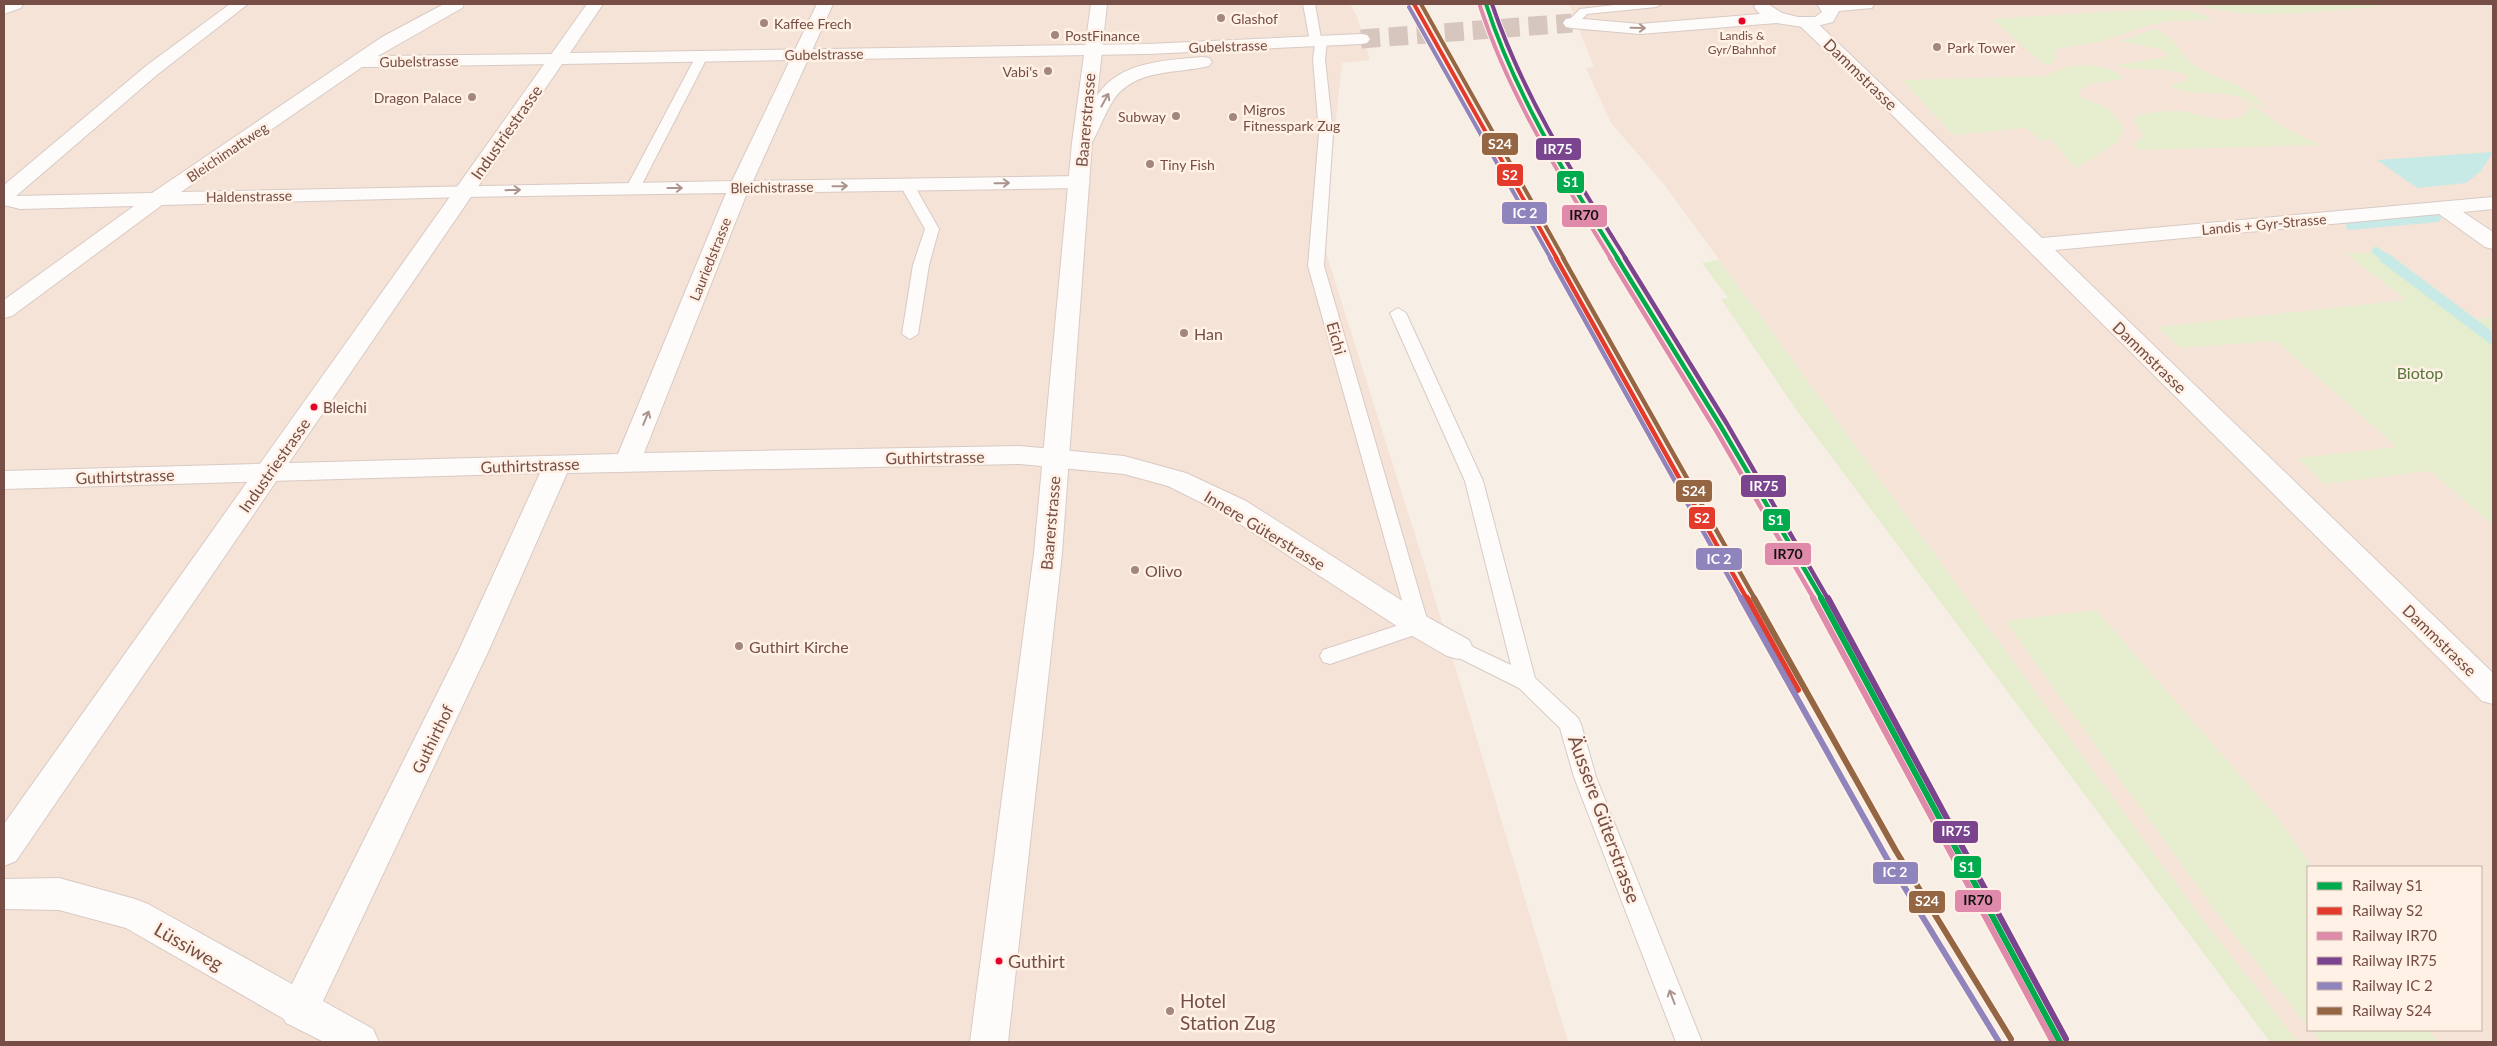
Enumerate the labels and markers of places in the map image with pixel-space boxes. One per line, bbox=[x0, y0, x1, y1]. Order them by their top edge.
place label: Glashof bbox=[1231, 10, 1278, 27]
marker: Glashof bbox=[1215, 12, 1227, 24]
place label: Kaffee Frech bbox=[774, 15, 852, 32]
marker: Landis & Gyr/Bahnhof bbox=[1737, 16, 1747, 26]
marker: Kaffee Frech bbox=[758, 17, 770, 29]
place label: PostFinance bbox=[1065, 27, 1140, 44]
place label: Landis & Gyr/Bahnhof bbox=[1708, 28, 1777, 57]
marker: PostFinance bbox=[1049, 29, 1061, 41]
place label: Park Tower bbox=[1947, 39, 2015, 56]
marker: Park Tower bbox=[1931, 41, 1943, 53]
place label: Vabi‘s bbox=[1003, 63, 1038, 80]
marker: Vabi‘s bbox=[1042, 65, 1054, 77]
place label: Dragon Palace bbox=[374, 89, 462, 106]
marker: Dragon Palace bbox=[466, 91, 478, 103]
place label: Migros Fitnesspark Zug bbox=[1243, 101, 1340, 134]
place label: Subway bbox=[1118, 108, 1167, 125]
marker: Subway bbox=[1170, 110, 1182, 122]
marker: Migros Fitnesspark Zug bbox=[1227, 111, 1239, 123]
place label: Tiny Fish bbox=[1160, 156, 1215, 173]
marker: Tiny Fish bbox=[1144, 158, 1156, 170]
place label: Han bbox=[1194, 324, 1223, 343]
marker: Han bbox=[1178, 327, 1190, 339]
place label: Bleichi bbox=[323, 398, 367, 416]
marker: Bleichi bbox=[309, 402, 319, 412]
place label: Olivo bbox=[1145, 561, 1182, 580]
marker: Olivo bbox=[1129, 564, 1141, 576]
place label: Guthirt Kirche bbox=[749, 637, 849, 656]
marker: Guthirt Kirche bbox=[733, 640, 745, 652]
place label: Guthirt bbox=[1008, 950, 1065, 972]
marker: Guthirt bbox=[994, 956, 1004, 966]
place label: Hotel Station Zug bbox=[1180, 989, 1276, 1034]
marker: Hotel Station Zug bbox=[1164, 1005, 1176, 1017]

